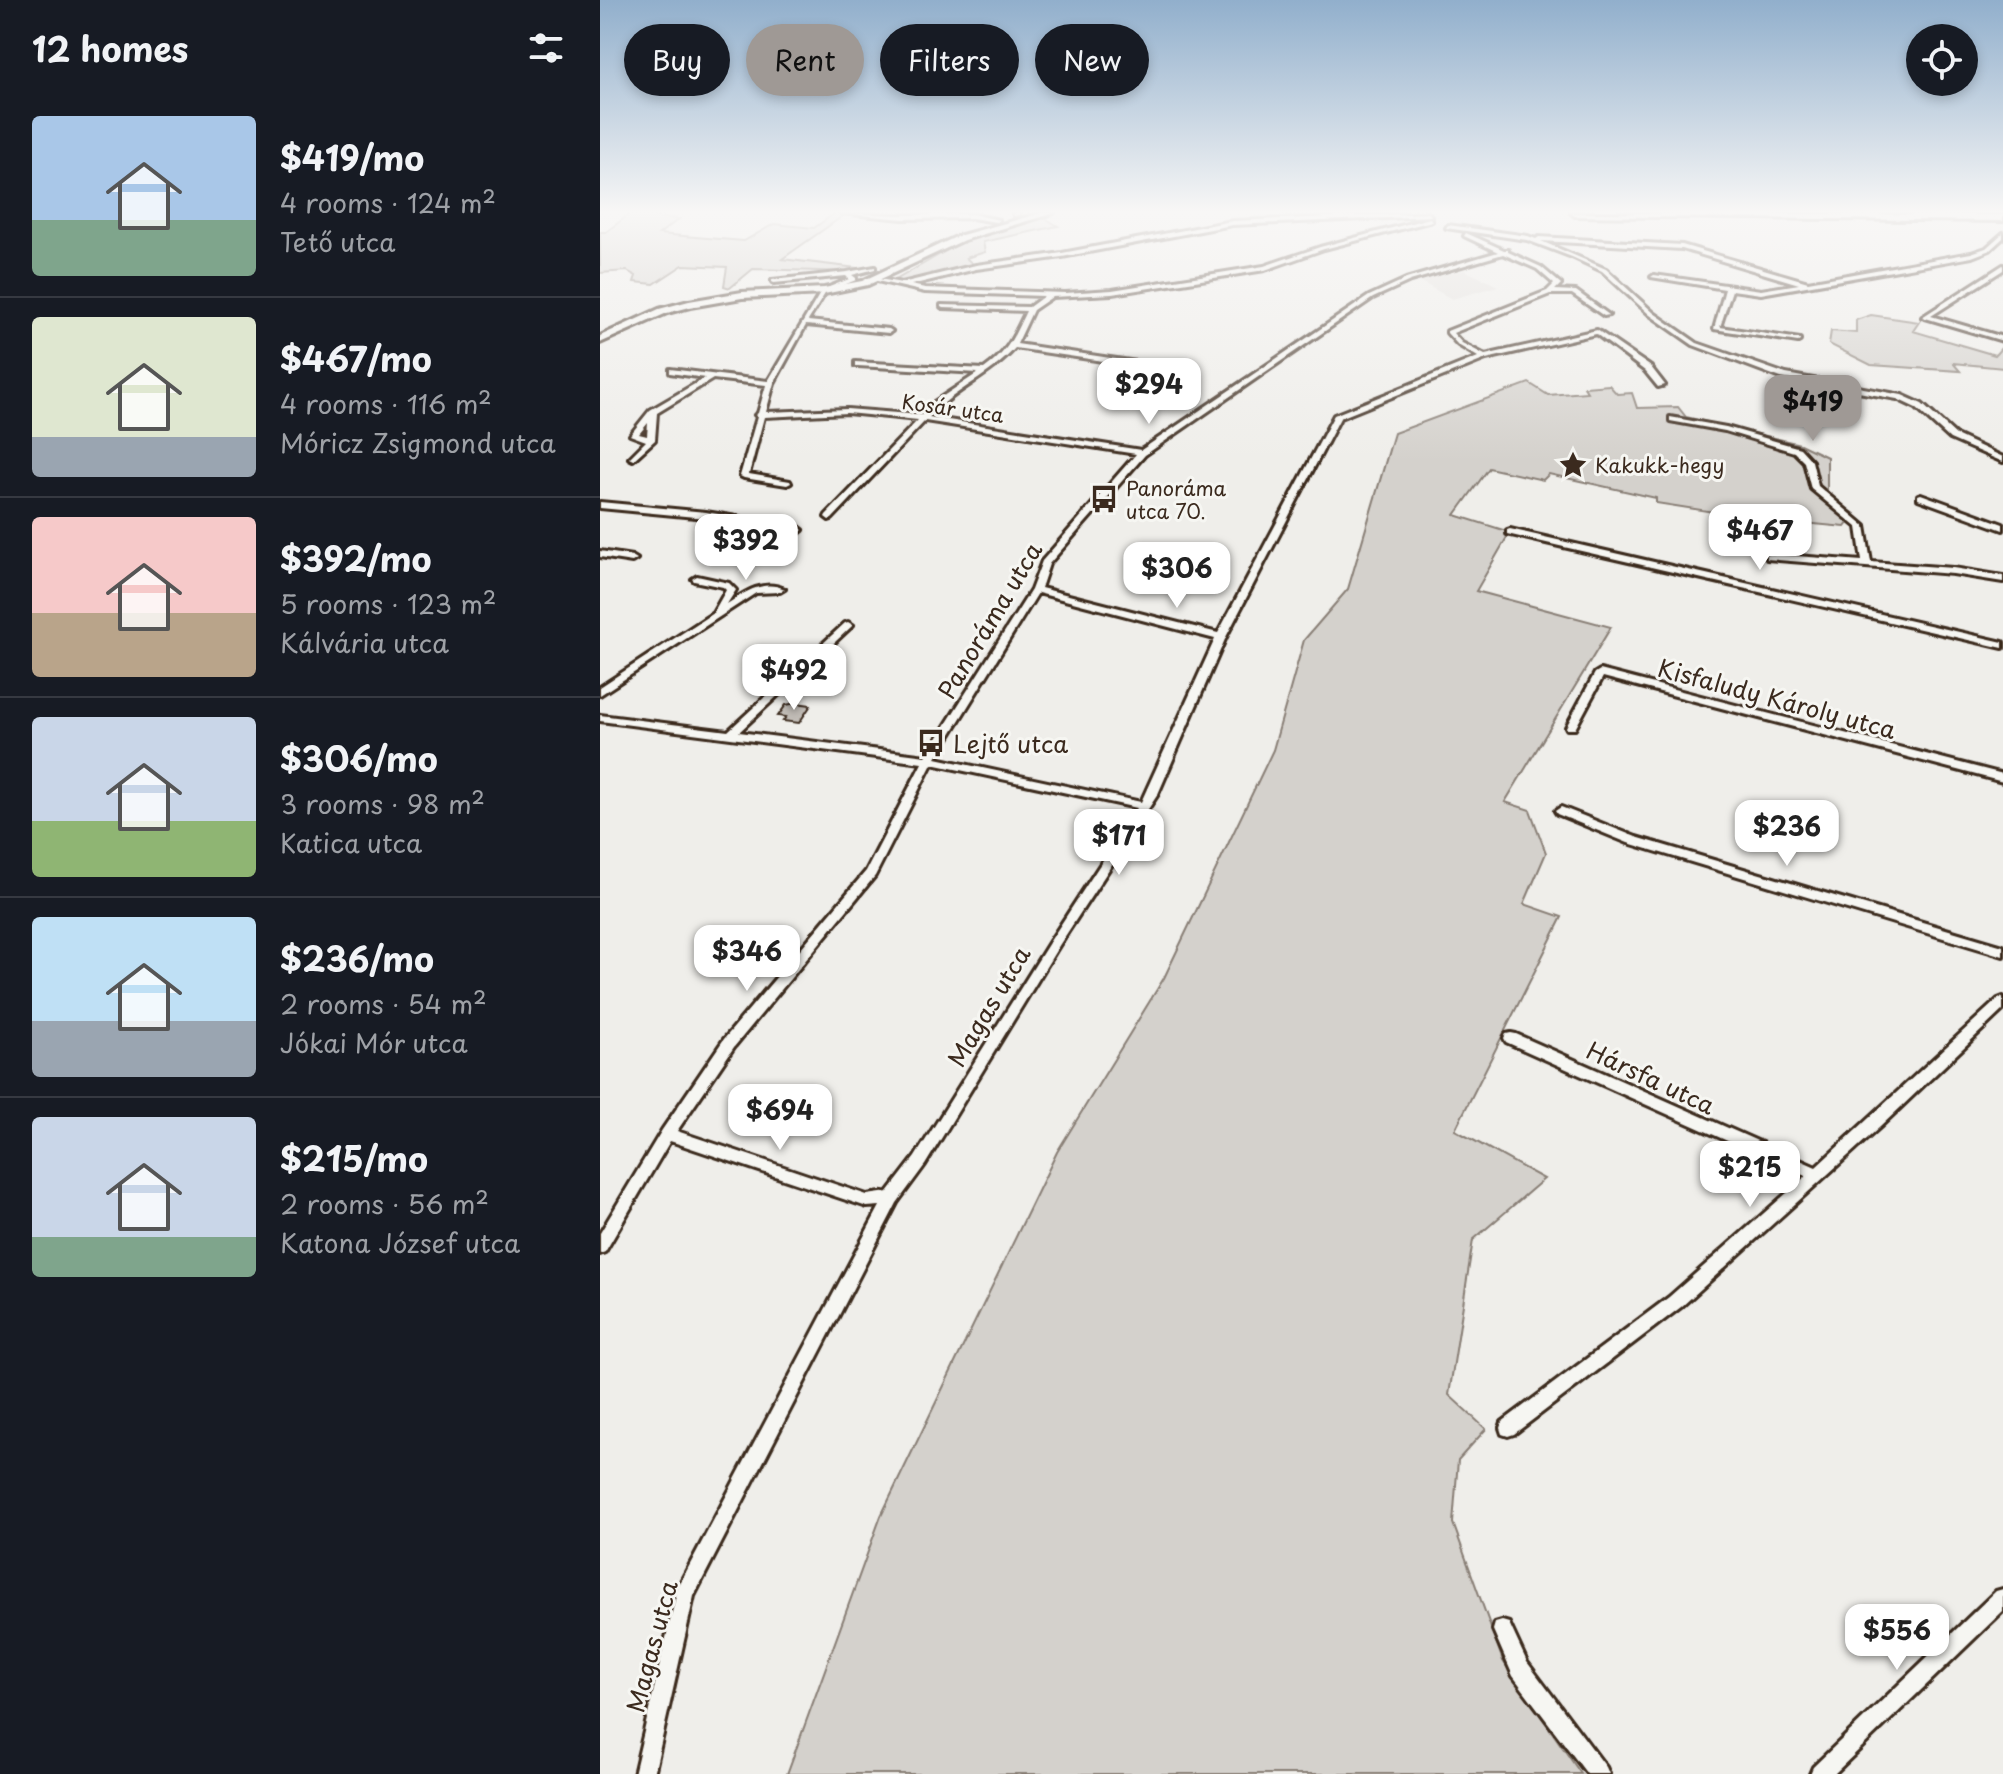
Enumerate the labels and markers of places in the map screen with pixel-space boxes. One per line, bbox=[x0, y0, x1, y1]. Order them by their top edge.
pin: $294 bbox=[1102, 358, 1196, 426]
pin: $419 bbox=[1766, 375, 1860, 443]
place icon: Kakukk-hegy bbox=[1558, 450, 1588, 480]
place label: Kakukk-hegy bbox=[1595, 450, 1724, 480]
place label: Panoráma utca 70. bbox=[1126, 473, 1226, 526]
bus stop icon: Panoráma utca 70. bbox=[1089, 484, 1119, 514]
pin: $467 bbox=[1713, 504, 1807, 572]
pin: $392 bbox=[699, 514, 793, 582]
pin: $306 bbox=[1130, 542, 1224, 610]
pin: $492 bbox=[747, 644, 841, 712]
place label: Lejtő utca bbox=[953, 725, 1068, 761]
bus stop icon: Lejtő utca bbox=[916, 728, 946, 758]
pin: $236 bbox=[1740, 800, 1834, 868]
pin: $171 bbox=[1072, 809, 1166, 877]
pin: $346 bbox=[700, 925, 794, 993]
pin: $694 bbox=[733, 1084, 827, 1152]
pin: $215 bbox=[1703, 1141, 1797, 1209]
pin: $556 bbox=[1850, 1604, 1944, 1672]

